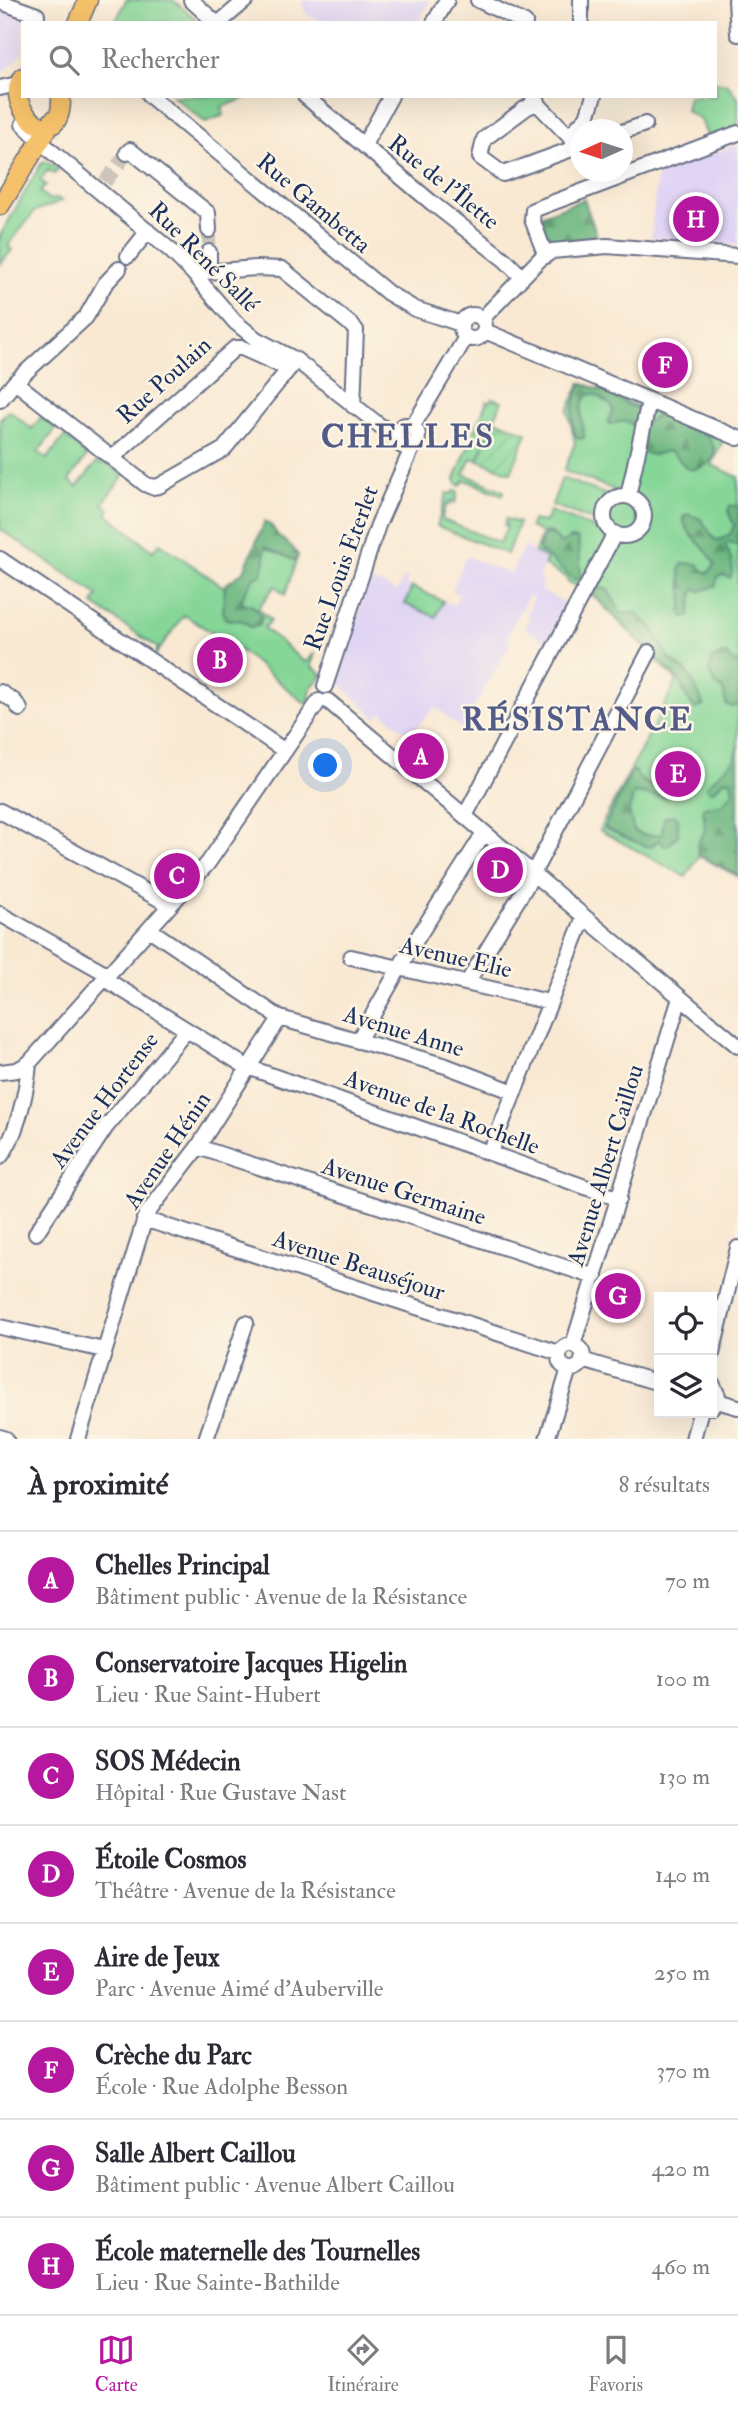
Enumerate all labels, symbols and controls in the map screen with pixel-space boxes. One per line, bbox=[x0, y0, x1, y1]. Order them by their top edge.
search box bbox=[21, 21, 717, 98]
icon: search bbox=[45, 41, 83, 79]
text: Rechercher bbox=[101, 44, 220, 76]
north arrow bbox=[570, 119, 633, 182]
street label: Rue de l'Îlette bbox=[381, 127, 507, 237]
street label: Rue Gambetta bbox=[250, 146, 378, 261]
pin: H bbox=[673, 193, 719, 245]
street label: Rue René Sallé bbox=[142, 195, 266, 320]
street label: Rue Poulain bbox=[111, 330, 218, 431]
pin: F bbox=[642, 339, 688, 391]
district label: CHELLES bbox=[321, 417, 495, 457]
street label: Rue Louis Eterlet bbox=[297, 481, 386, 655]
pin: B bbox=[197, 634, 243, 686]
district label: RÉSISTANCE bbox=[462, 699, 694, 740]
pin: A bbox=[398, 730, 444, 782]
your location bbox=[308, 748, 342, 782]
pin: E bbox=[655, 748, 701, 800]
pin: D bbox=[477, 844, 523, 896]
pin: C bbox=[154, 850, 200, 902]
street label: Avenue Elie bbox=[396, 929, 515, 985]
street label: Avenue Anne bbox=[339, 998, 468, 1065]
street label: Avenue Hortense bbox=[42, 1026, 166, 1175]
street label: Avenue Albert Caillou bbox=[560, 1061, 651, 1271]
street label: Avenue de la Rochelle bbox=[339, 1062, 544, 1162]
street label: Avenue Hénin bbox=[116, 1086, 218, 1216]
street label: Avenue Germaine bbox=[317, 1150, 490, 1233]
street label: Avenue Beauséjour bbox=[268, 1223, 449, 1308]
pin: G bbox=[595, 1270, 641, 1322]
map controls bbox=[654, 1292, 717, 1418]
button: locate bbox=[654, 1292, 717, 1355]
button: layers bbox=[654, 1355, 717, 1418]
text: À proximité bbox=[28, 1466, 168, 1503]
text: 8 résultats bbox=[618, 1470, 710, 1499]
text: Chelles Principal bbox=[95, 1550, 270, 1582]
text: A bbox=[44, 1566, 58, 1595]
text: 70 m bbox=[665, 1566, 710, 1595]
text: Bâtiment public · Avenue de la Résistance bbox=[95, 1582, 467, 1611]
text: Conservatoire Jacques Higelin bbox=[95, 1648, 407, 1680]
text: B bbox=[43, 1664, 59, 1693]
text: 100 m bbox=[656, 1664, 710, 1693]
text: Lieu · Rue Saint-Hubert bbox=[95, 1680, 321, 1709]
text: SOS Médecin bbox=[95, 1746, 241, 1778]
text: C bbox=[43, 1762, 59, 1791]
text: 130 m bbox=[658, 1762, 710, 1791]
text: Hôpital · Rue Gustave Nast bbox=[95, 1778, 346, 1807]
text: Étoile Cosmos bbox=[95, 1844, 246, 1876]
text: D bbox=[42, 1860, 60, 1889]
text: 140 m bbox=[655, 1860, 710, 1889]
text: Théâtre · Avenue de la Résistance bbox=[95, 1876, 396, 1905]
text: Aire de Jeux bbox=[95, 1942, 219, 1974]
text: E bbox=[43, 1958, 59, 1987]
text: 250 m bbox=[654, 1958, 710, 1987]
text: Parc · Avenue Aimé d'Auberville bbox=[95, 1974, 383, 2003]
text: Crèche du Parc bbox=[95, 2040, 252, 2072]
text: F bbox=[44, 2056, 58, 2085]
text: 370 m bbox=[656, 2056, 710, 2085]
text: École · Rue Adolphe Besson bbox=[95, 2072, 348, 2101]
text: Salle Albert Caillou bbox=[95, 2138, 296, 2170]
text: G bbox=[41, 2154, 61, 2183]
text: 420 m bbox=[651, 2154, 710, 2183]
text: Bâtiment public · Avenue Albert Caillou bbox=[95, 2170, 455, 2199]
text: École maternelle des Tournelles bbox=[95, 2236, 420, 2268]
text: H bbox=[42, 2252, 60, 2281]
text: 460 m bbox=[652, 2252, 710, 2281]
text: Lieu · Rue Sainte-Bathilde bbox=[95, 2268, 340, 2297]
tab: Carte bbox=[95, 2331, 138, 2397]
tab: Itinéraire bbox=[327, 2331, 399, 2397]
tab: Favoris bbox=[588, 2331, 643, 2397]

